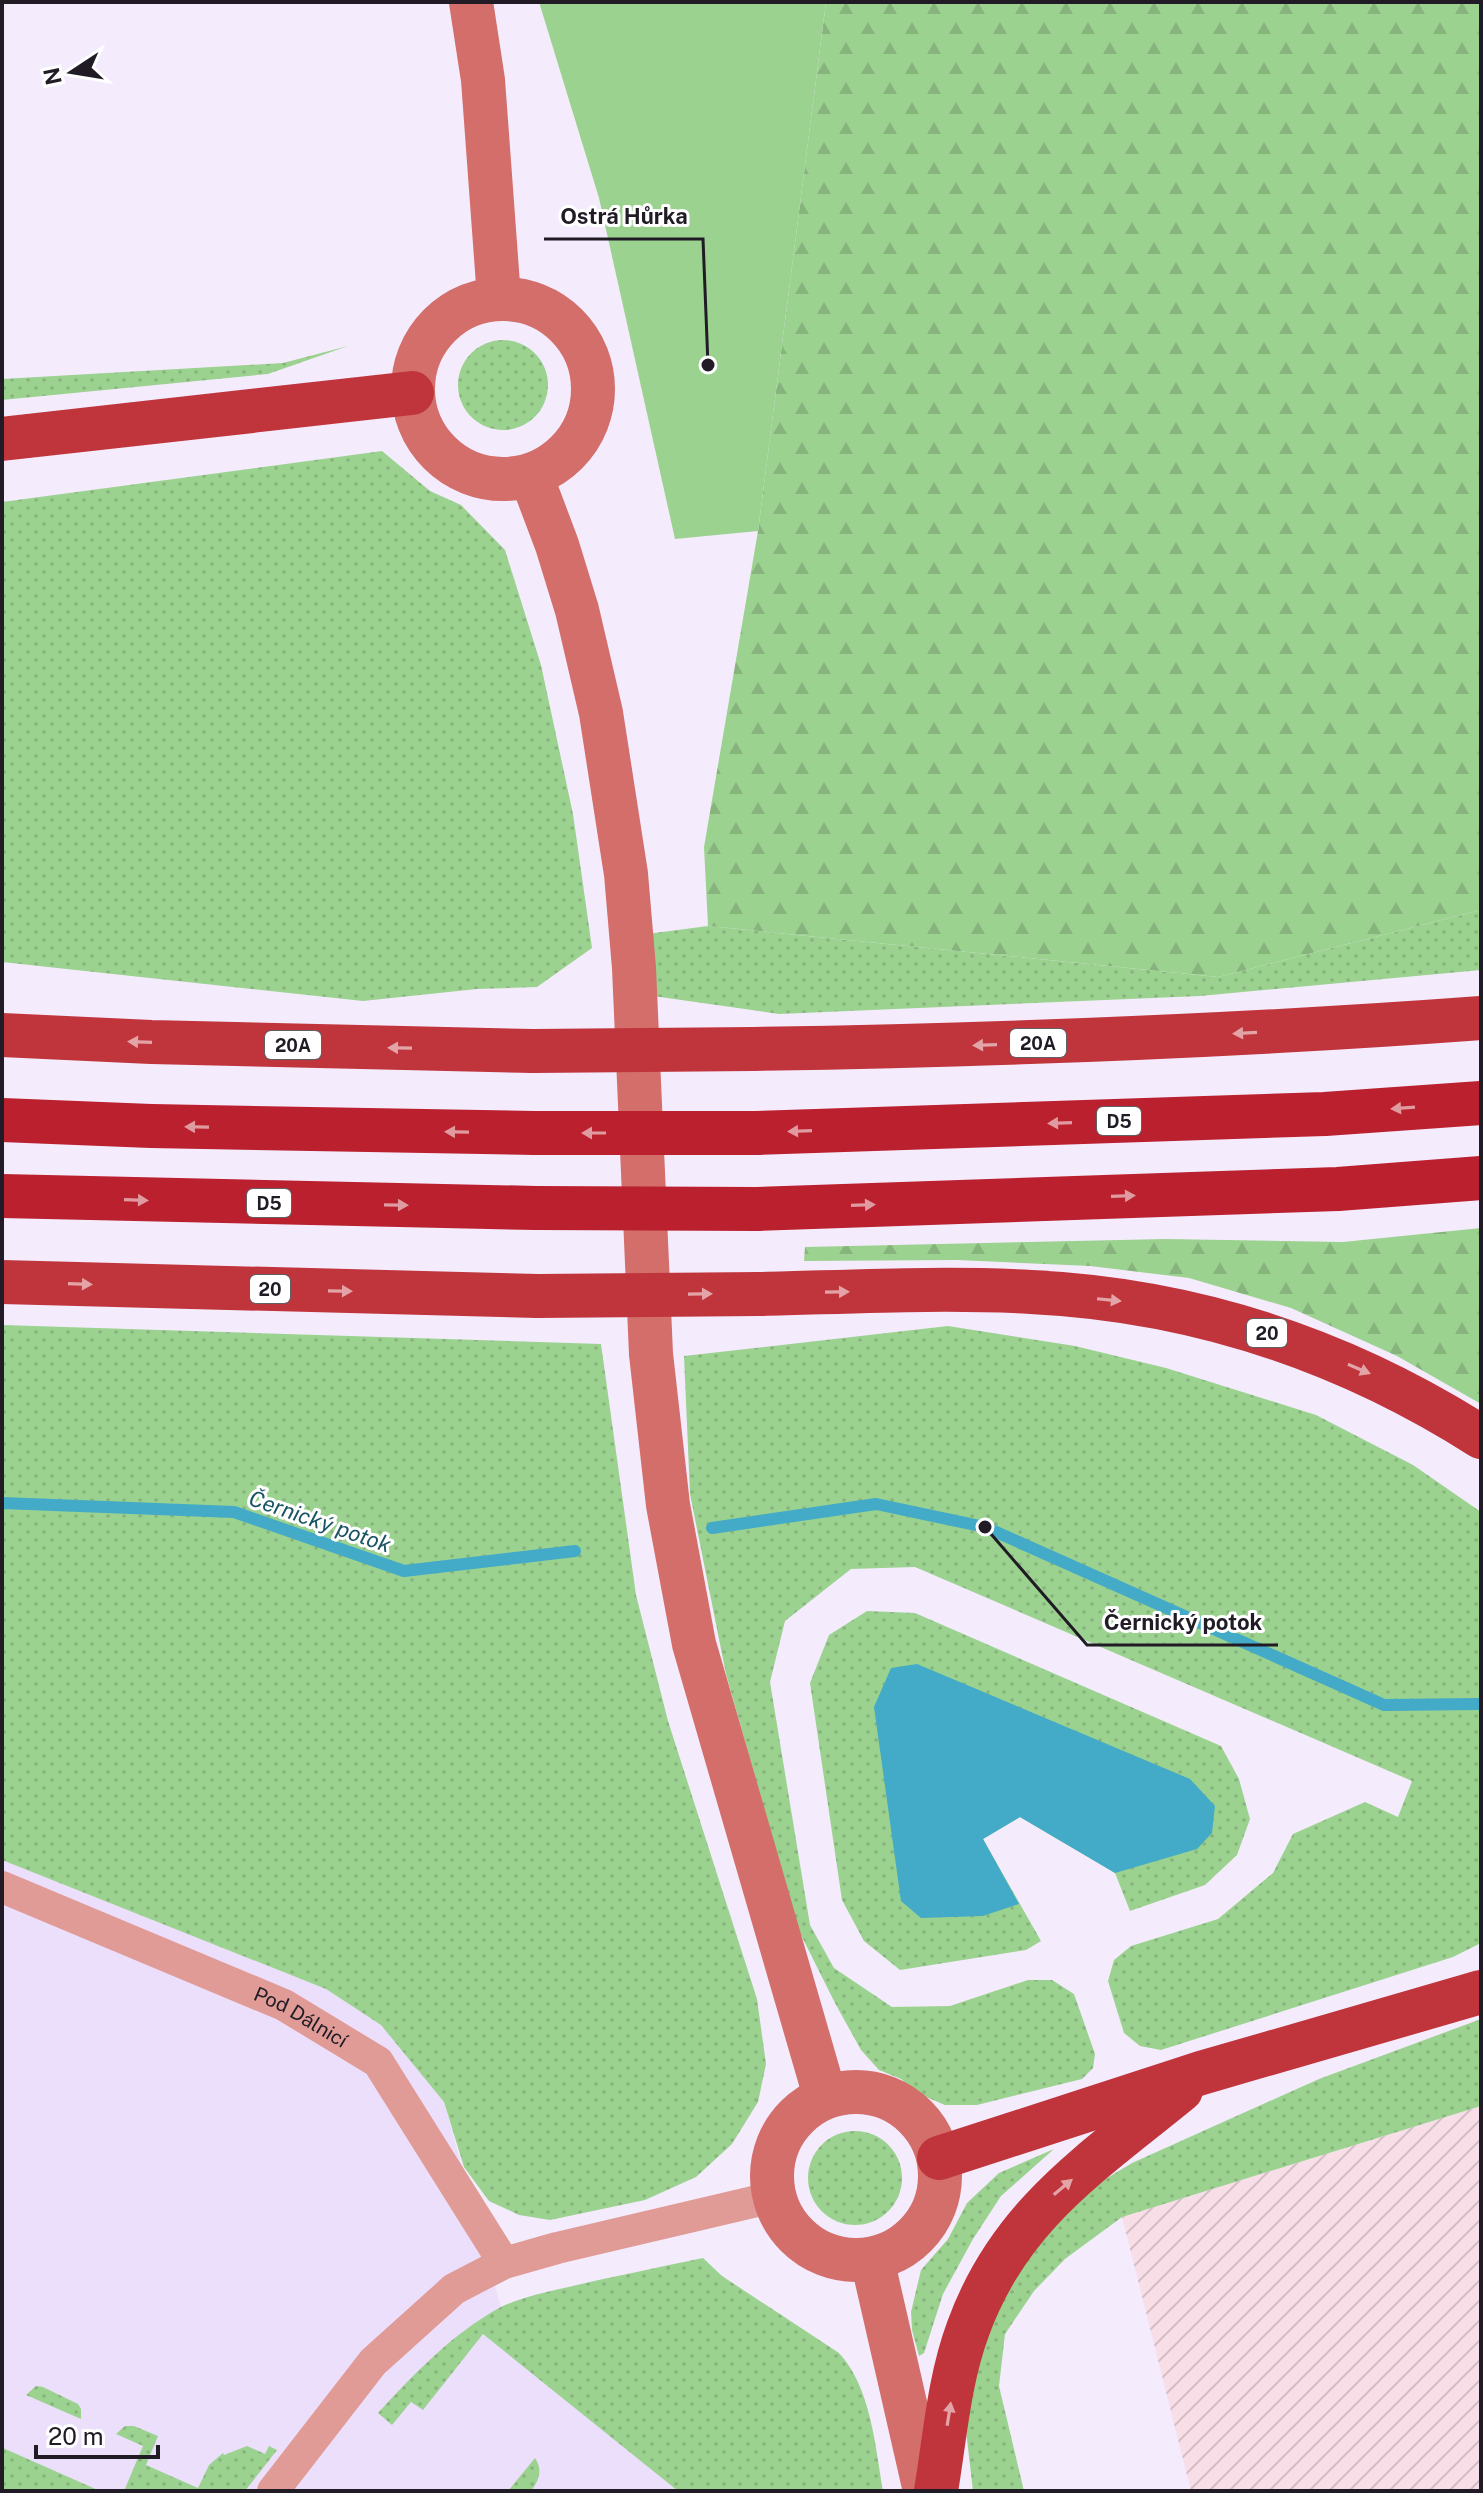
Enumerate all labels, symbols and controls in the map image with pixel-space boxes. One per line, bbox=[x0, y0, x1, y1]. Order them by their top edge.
north arrow bbox=[32, 32, 112, 112]
text: N bbox=[38, 65, 67, 87]
callout: Ostrá Hůrka bbox=[544, 193, 703, 239]
text: Ostrá Hůrka bbox=[560, 203, 688, 229]
one-way arrow bbox=[1232, 1027, 1257, 1040]
road number: 20A bbox=[1010, 1029, 1066, 1057]
road number: 20A bbox=[265, 1031, 321, 1059]
one-way arrow bbox=[127, 1035, 152, 1048]
one-way arrow bbox=[972, 1038, 997, 1051]
one-way arrow bbox=[387, 1041, 412, 1054]
one-way arrow bbox=[1390, 1102, 1415, 1115]
road number: D5 bbox=[1097, 1107, 1141, 1135]
one-way arrow bbox=[1047, 1117, 1072, 1130]
one-way arrow bbox=[184, 1121, 209, 1133]
one-way arrow bbox=[787, 1125, 812, 1138]
one-way arrow bbox=[444, 1126, 469, 1138]
one-way arrow bbox=[581, 1127, 606, 1139]
road number: D5 bbox=[247, 1189, 291, 1217]
one-way arrow bbox=[1111, 1190, 1136, 1203]
one-way arrow bbox=[124, 1194, 149, 1207]
one-way arrow bbox=[384, 1199, 409, 1212]
one-way arrow bbox=[851, 1199, 876, 1212]
road number: 20 bbox=[250, 1275, 290, 1303]
one-way arrow bbox=[68, 1278, 93, 1290]
one-way arrow bbox=[328, 1284, 353, 1297]
one-way arrow bbox=[825, 1286, 850, 1299]
one-way arrow bbox=[688, 1288, 713, 1300]
one-way arrow bbox=[1097, 1294, 1122, 1307]
road number: 20 bbox=[1247, 1319, 1287, 1347]
one-way arrow bbox=[1347, 1363, 1371, 1376]
water label: Černický potok bbox=[246, 1485, 395, 1558]
callout: Černický potok bbox=[1087, 1599, 1278, 1645]
text: Černický potok bbox=[1104, 1609, 1263, 1635]
street label: Pod Dálnicí bbox=[250, 1982, 353, 2053]
one-way arrow bbox=[1053, 2179, 1073, 2196]
one-way arrow bbox=[943, 2401, 955, 2426]
scale bar bbox=[36, 2409, 158, 2459]
text: 20 m bbox=[48, 2422, 104, 2450]

